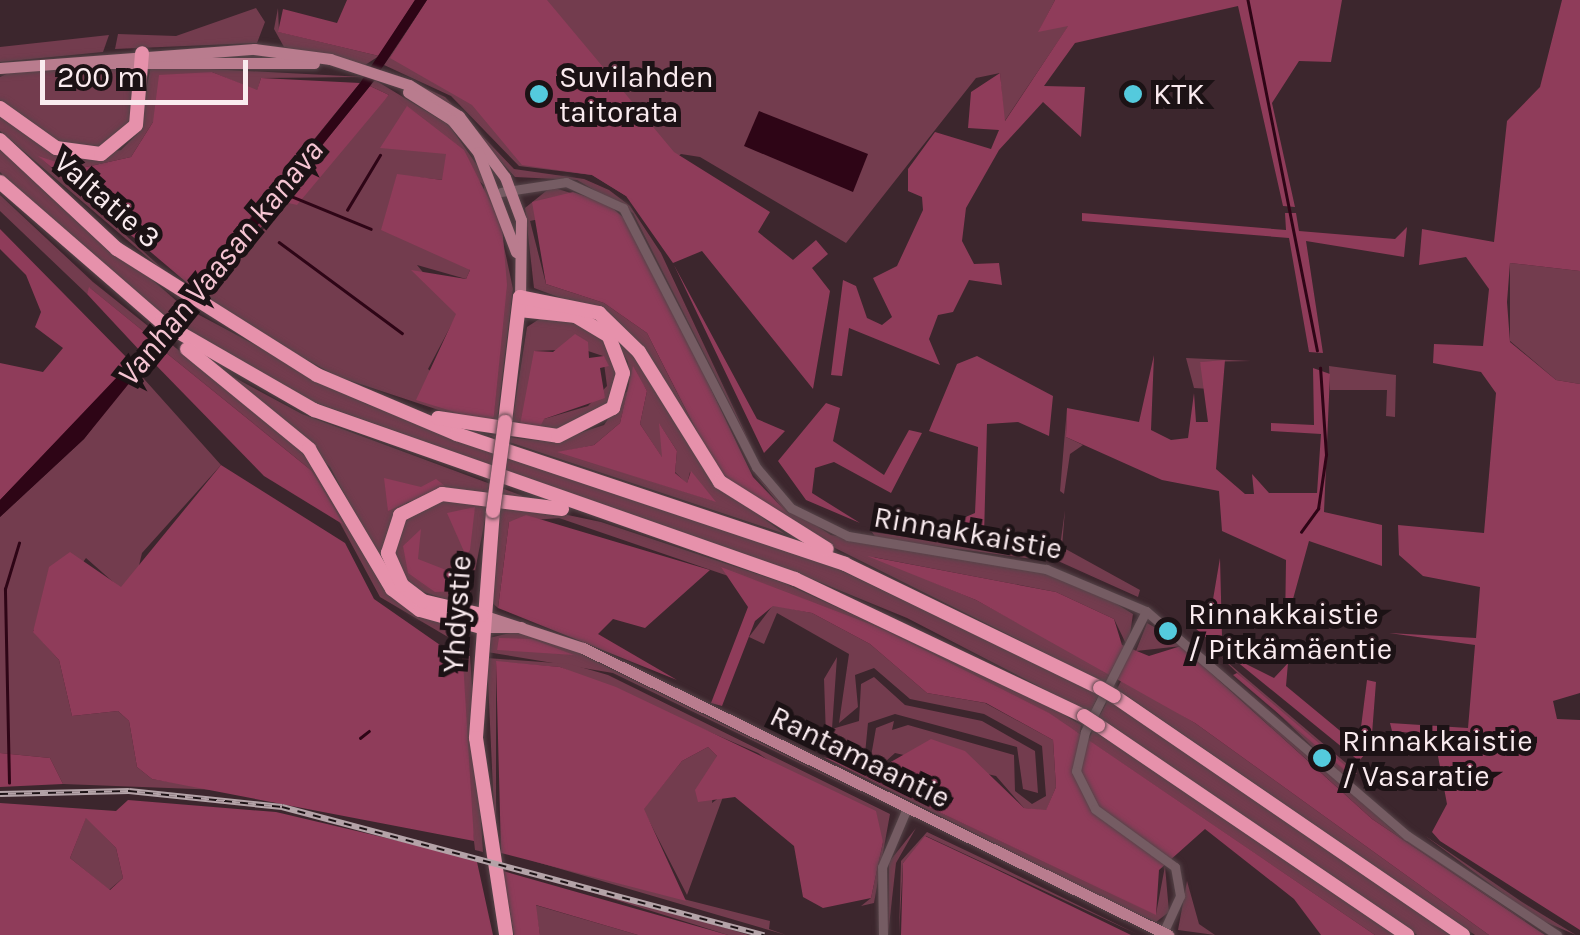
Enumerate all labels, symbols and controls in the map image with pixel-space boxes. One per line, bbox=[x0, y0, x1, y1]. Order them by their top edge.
scale bar bbox=[45, 40, 252, 102]
text: 200 m bbox=[57, 59, 145, 95]
place label: Suvilahden taitorata bbox=[559, 59, 714, 130]
place label: KTK bbox=[1153, 76, 1204, 112]
marker: Suvilahden taitorata bbox=[528, 83, 550, 105]
marker: KTK bbox=[1122, 83, 1144, 105]
water label: Vanhan Vaasan kanava bbox=[110, 132, 332, 394]
street label: Valtatie 3 bbox=[46, 144, 168, 256]
street label: Rinnakkaistie bbox=[871, 499, 1065, 567]
street label: Yhdystie bbox=[435, 554, 479, 674]
place label: Rinnakkaistie / Pitkämäentie bbox=[1188, 596, 1392, 666]
marker: Rinnakkaistie / Pitkämäentie bbox=[1157, 620, 1179, 642]
street label: Rantamaantie bbox=[764, 698, 956, 816]
place label: Rinnakkaistie / Vasaratie bbox=[1342, 723, 1533, 794]
marker: Rinnakkaistie / Vasaratie bbox=[1311, 747, 1333, 769]

